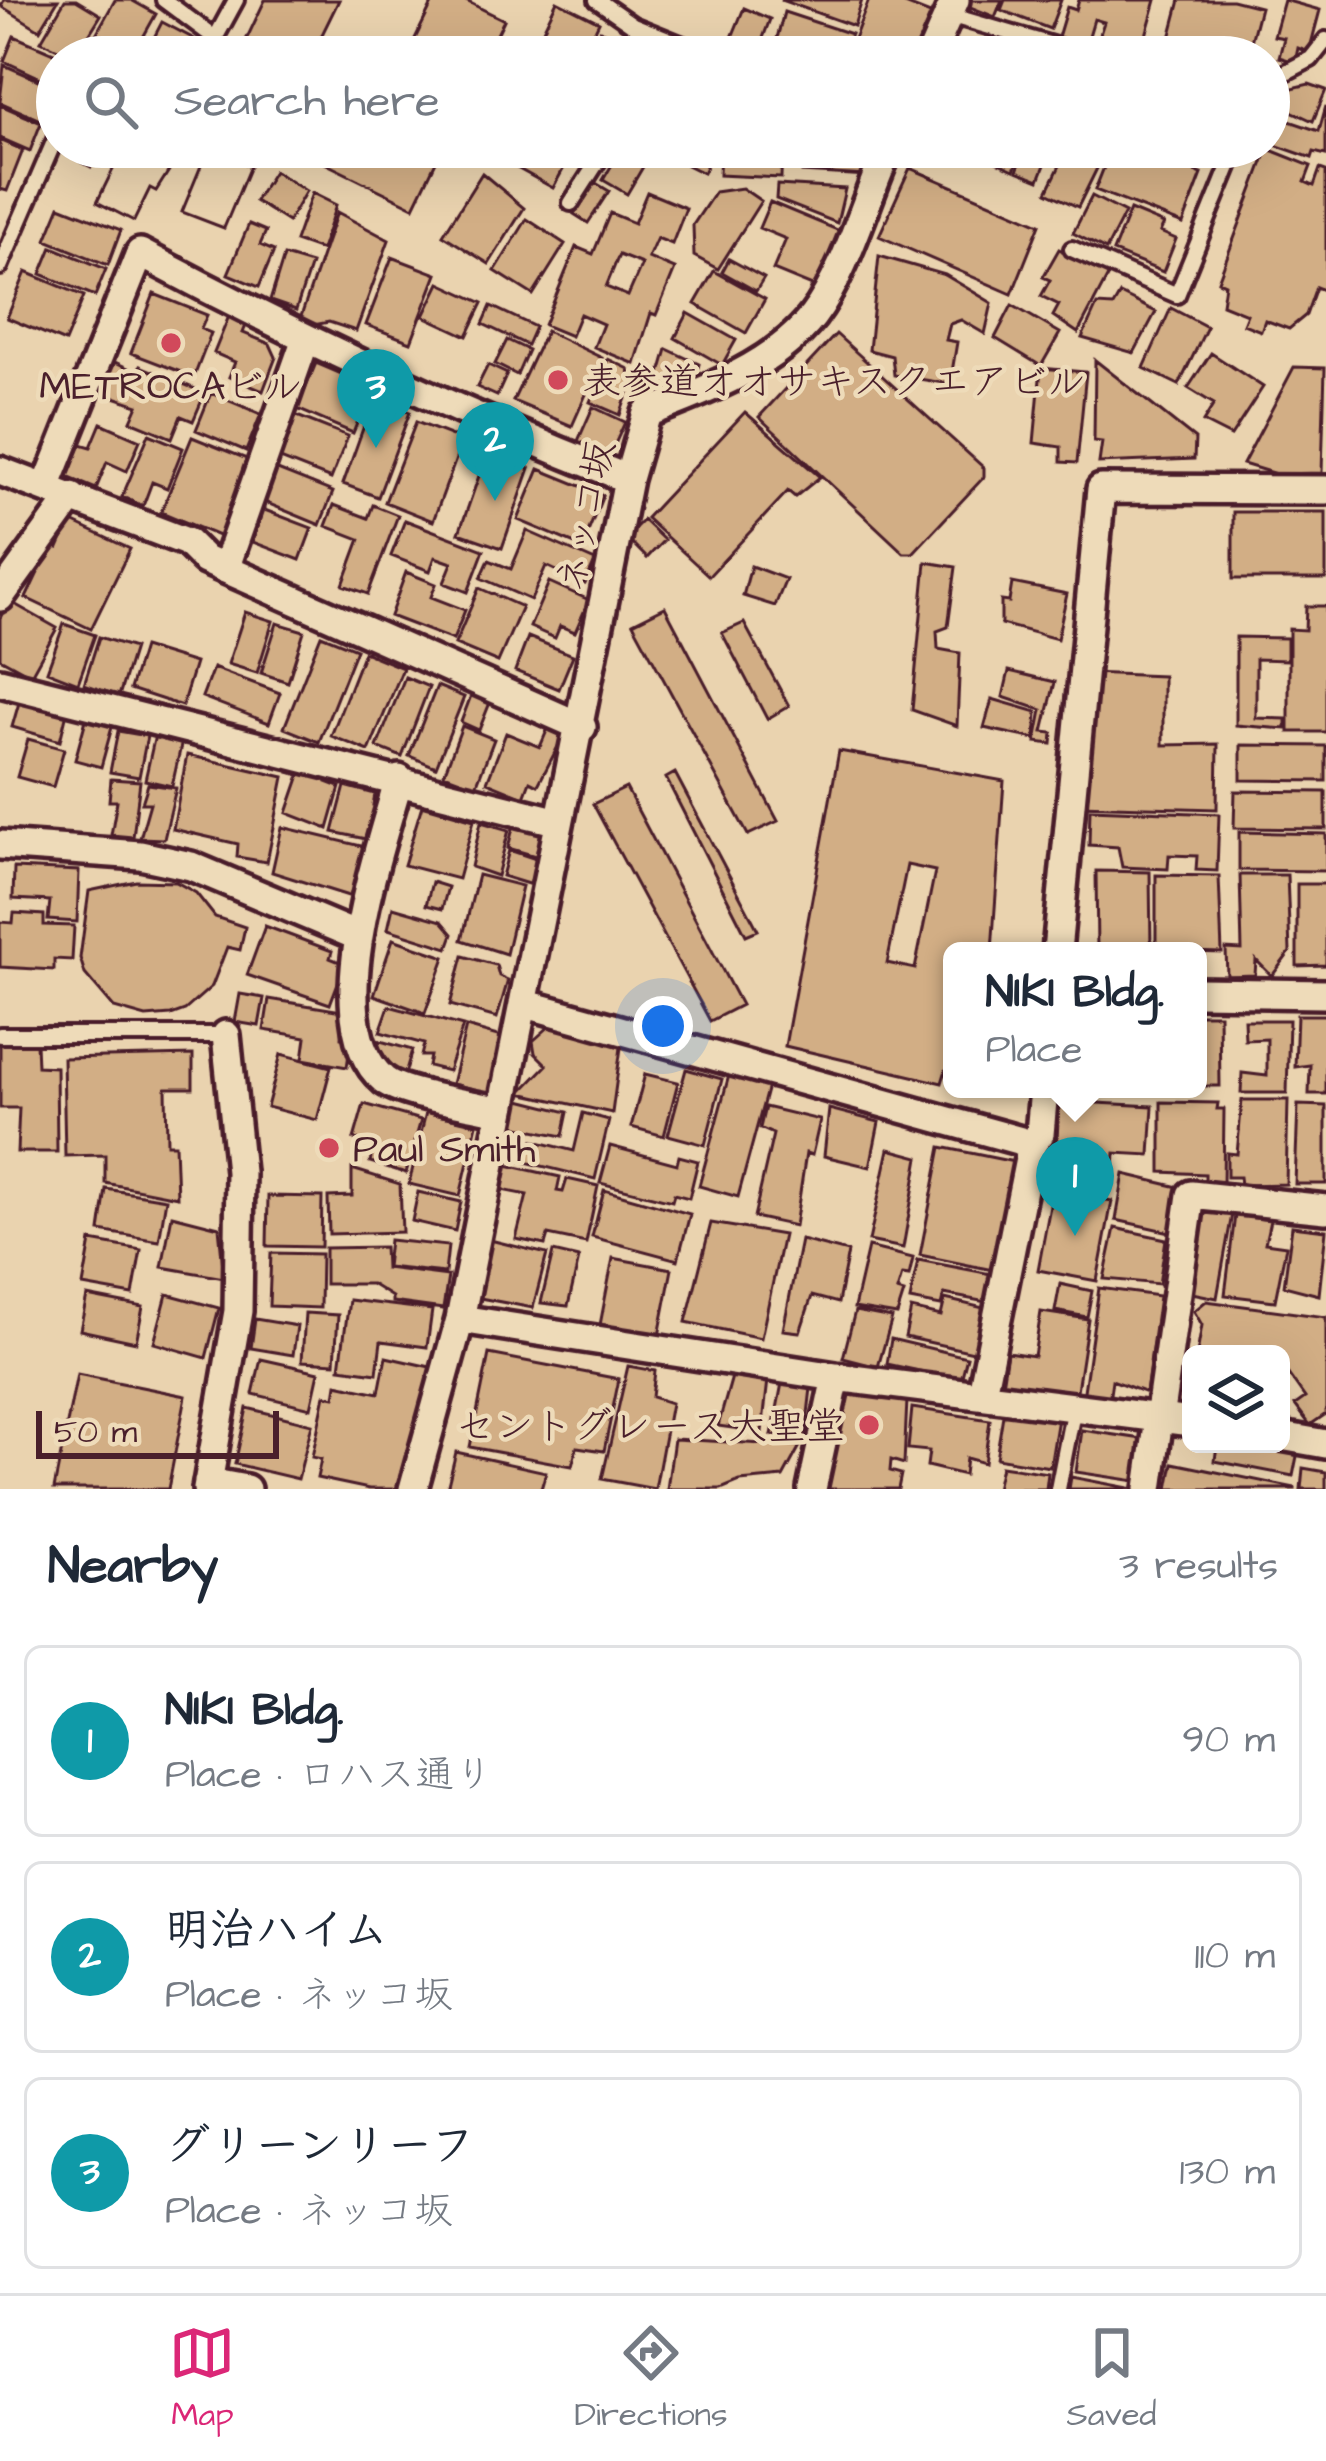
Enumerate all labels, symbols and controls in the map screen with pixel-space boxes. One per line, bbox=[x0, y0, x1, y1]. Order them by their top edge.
search box bbox=[36, 36, 1290, 168]
icon: search bbox=[78, 69, 144, 135]
text: Search here bbox=[174, 71, 440, 133]
marker: METROCAビル bbox=[158, 330, 184, 356]
pin: 3 bbox=[337, 349, 415, 448]
place label: 表参道オオサキスクエアビル bbox=[582, 356, 1086, 410]
place label: METROCAビル bbox=[39, 361, 303, 415]
marker: 表参道オオサキスクエアビル bbox=[545, 367, 571, 393]
pin: 2 bbox=[456, 402, 534, 501]
street label: ネッコ坂 bbox=[544, 435, 629, 598]
popup bbox=[943, 942, 1207, 1098]
text: NIKI Bldg. bbox=[986, 962, 1164, 1024]
your location bbox=[633, 996, 693, 1056]
text: Place bbox=[986, 1024, 1082, 1078]
place label: Paul Smith bbox=[353, 1124, 536, 1178]
marker: Paul Smith bbox=[316, 1135, 342, 1161]
pin: 1 bbox=[1036, 1137, 1114, 1236]
map controls bbox=[1182, 1345, 1290, 1453]
button: layers bbox=[1182, 1345, 1290, 1453]
place label: セントグレース大聖堂 bbox=[456, 1401, 845, 1455]
scale bar bbox=[36, 1405, 279, 1458]
text: 50 m bbox=[54, 1409, 137, 1455]
marker: セントグレース大聖堂 bbox=[856, 1412, 882, 1438]
text: Nearby bbox=[48, 1532, 218, 1603]
text: 3 results bbox=[1119, 1540, 1278, 1594]
text: NIKI Bldg. bbox=[165, 1680, 344, 1742]
text: 1 bbox=[88, 1714, 93, 1768]
text: 90 m bbox=[1182, 1714, 1275, 1768]
text: Place · ロハス通り bbox=[165, 1749, 493, 1803]
text: 明治ハイム bbox=[165, 1900, 388, 1962]
text: 2 bbox=[79, 1930, 101, 1984]
text: 110 m bbox=[1194, 1930, 1275, 1984]
text: Place · ネッコ坂 bbox=[165, 1969, 453, 2023]
text: グリーンリーフ bbox=[165, 2116, 476, 2178]
text: 3 bbox=[80, 2146, 100, 2200]
text: 130 m bbox=[1180, 2146, 1275, 2200]
text: Place · ネッコ坂 bbox=[165, 2185, 453, 2239]
tab: Map bbox=[169, 2320, 235, 2438]
tab: Directions bbox=[574, 2320, 728, 2438]
tab: Saved bbox=[1067, 2320, 1157, 2438]

